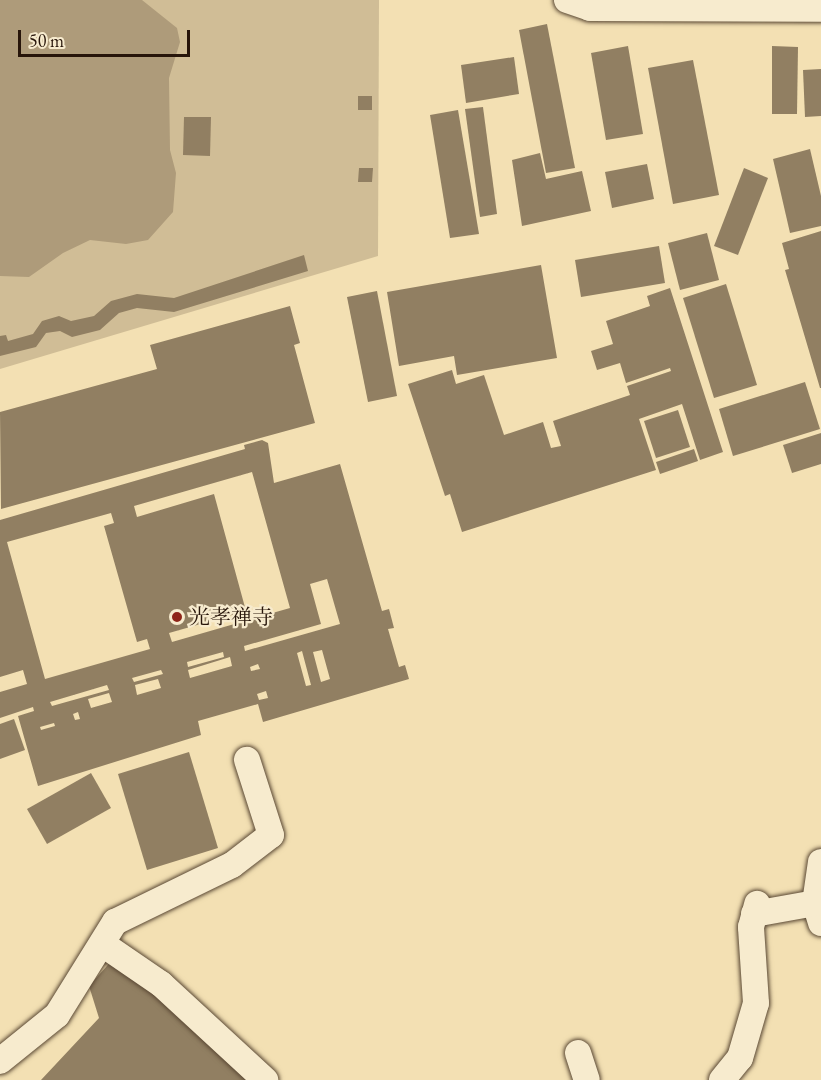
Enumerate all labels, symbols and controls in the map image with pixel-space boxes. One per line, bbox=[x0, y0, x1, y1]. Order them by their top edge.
scale bar bbox=[21, 18, 194, 56]
text: 50 m bbox=[29, 29, 64, 52]
place label: 光孝禅寺 bbox=[189, 604, 273, 630]
marker: 光孝禅寺 bbox=[170, 610, 184, 624]

